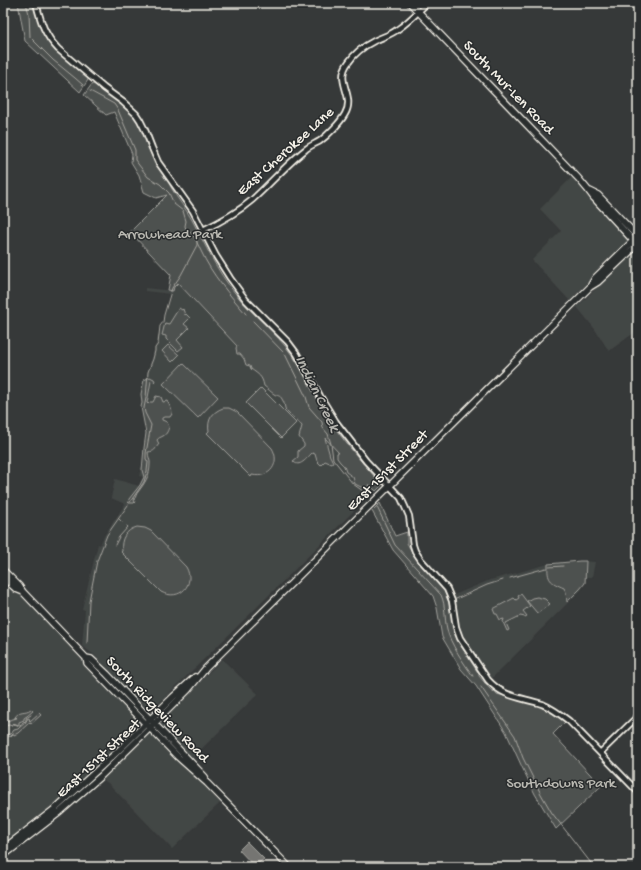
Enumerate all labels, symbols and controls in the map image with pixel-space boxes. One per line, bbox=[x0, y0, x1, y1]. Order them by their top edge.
street label: South Mur-Len Road bbox=[459, 37, 558, 140]
street label: East Cherokee Lane bbox=[234, 104, 338, 200]
park label: Arrowhead Park bbox=[118, 226, 223, 244]
water label: Indian Creek bbox=[289, 353, 343, 437]
street label: East 151st Street bbox=[343, 425, 434, 516]
street label: South Ridgeview Road bbox=[101, 653, 213, 768]
street label: East 151st Street bbox=[53, 714, 146, 802]
park label: Southdowns Park bbox=[507, 775, 617, 793]

